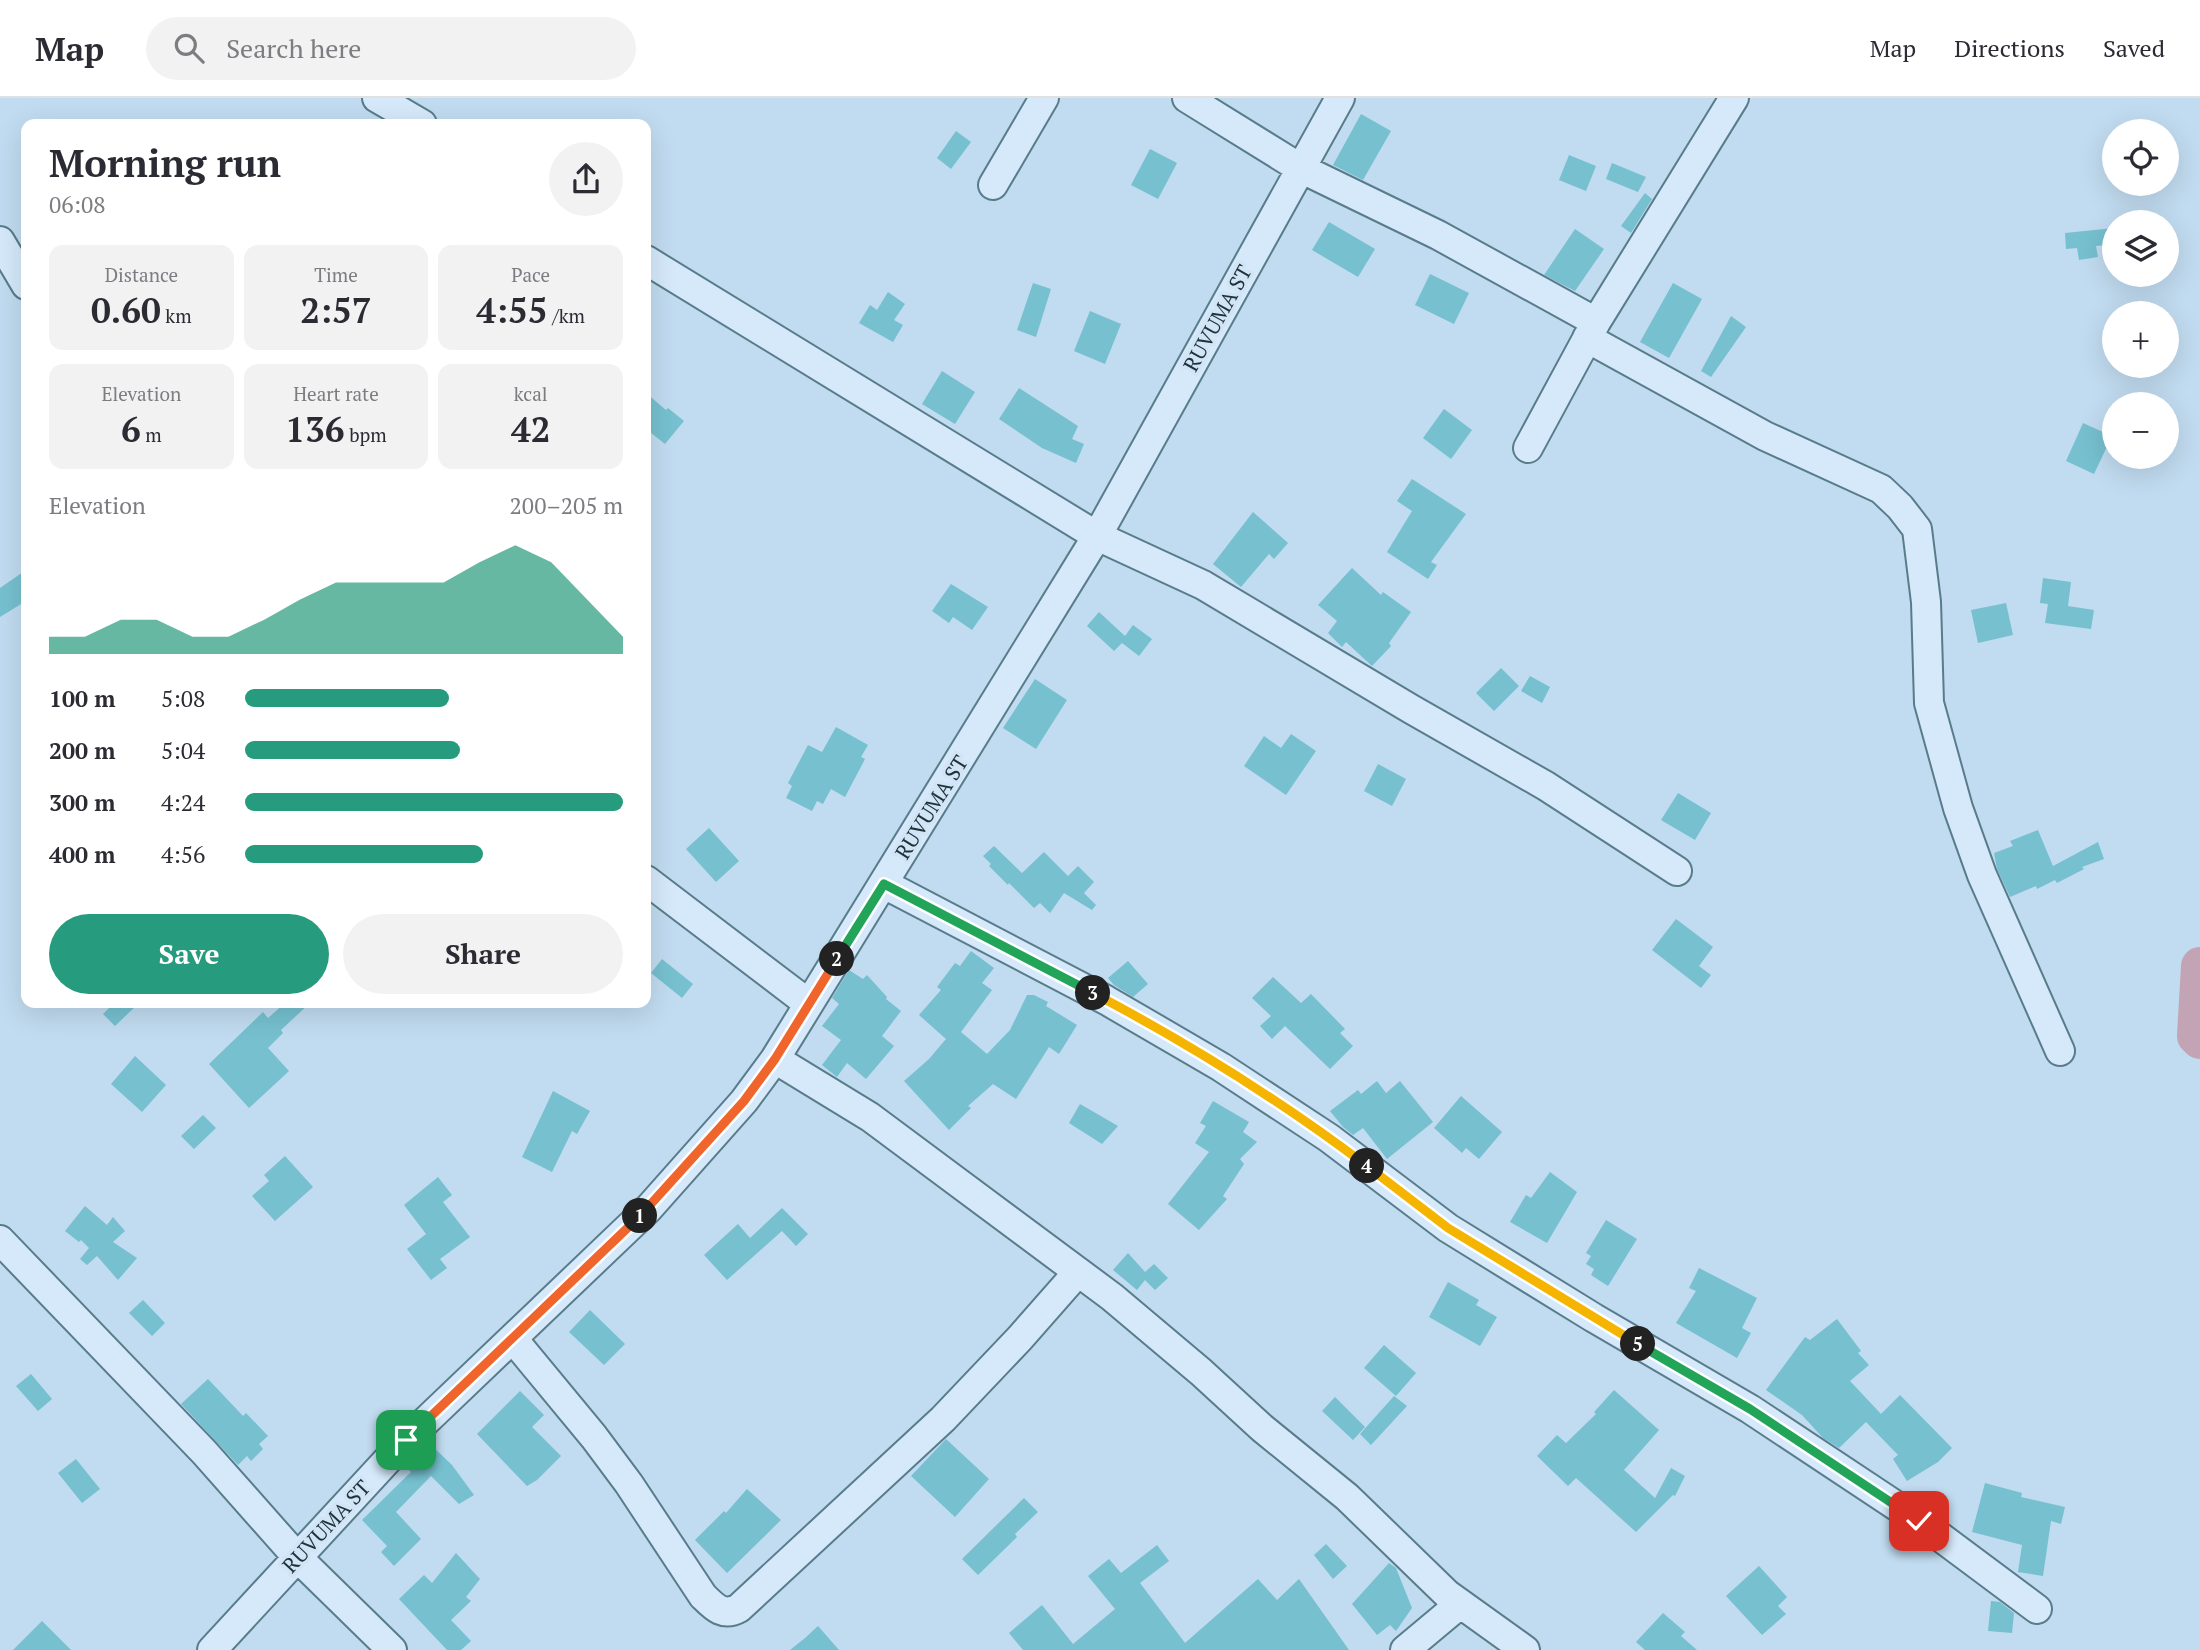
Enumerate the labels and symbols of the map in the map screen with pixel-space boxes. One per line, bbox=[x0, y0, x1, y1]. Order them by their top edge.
street label: RUVUMA ST bbox=[1176, 260, 1258, 376]
street label: RUVUMA ST bbox=[888, 750, 974, 864]
pin: 2 bbox=[820, 942, 854, 976]
pin: 3 bbox=[1076, 976, 1110, 1010]
pin: 4 bbox=[1350, 1148, 1384, 1184]
pin: 1 bbox=[622, 1198, 658, 1234]
pin: 5 bbox=[1620, 1326, 1656, 1362]
pin bbox=[376, 1410, 436, 1470]
street label: RUVUMA ST bbox=[276, 1473, 376, 1579]
pin bbox=[1889, 1491, 1949, 1551]

